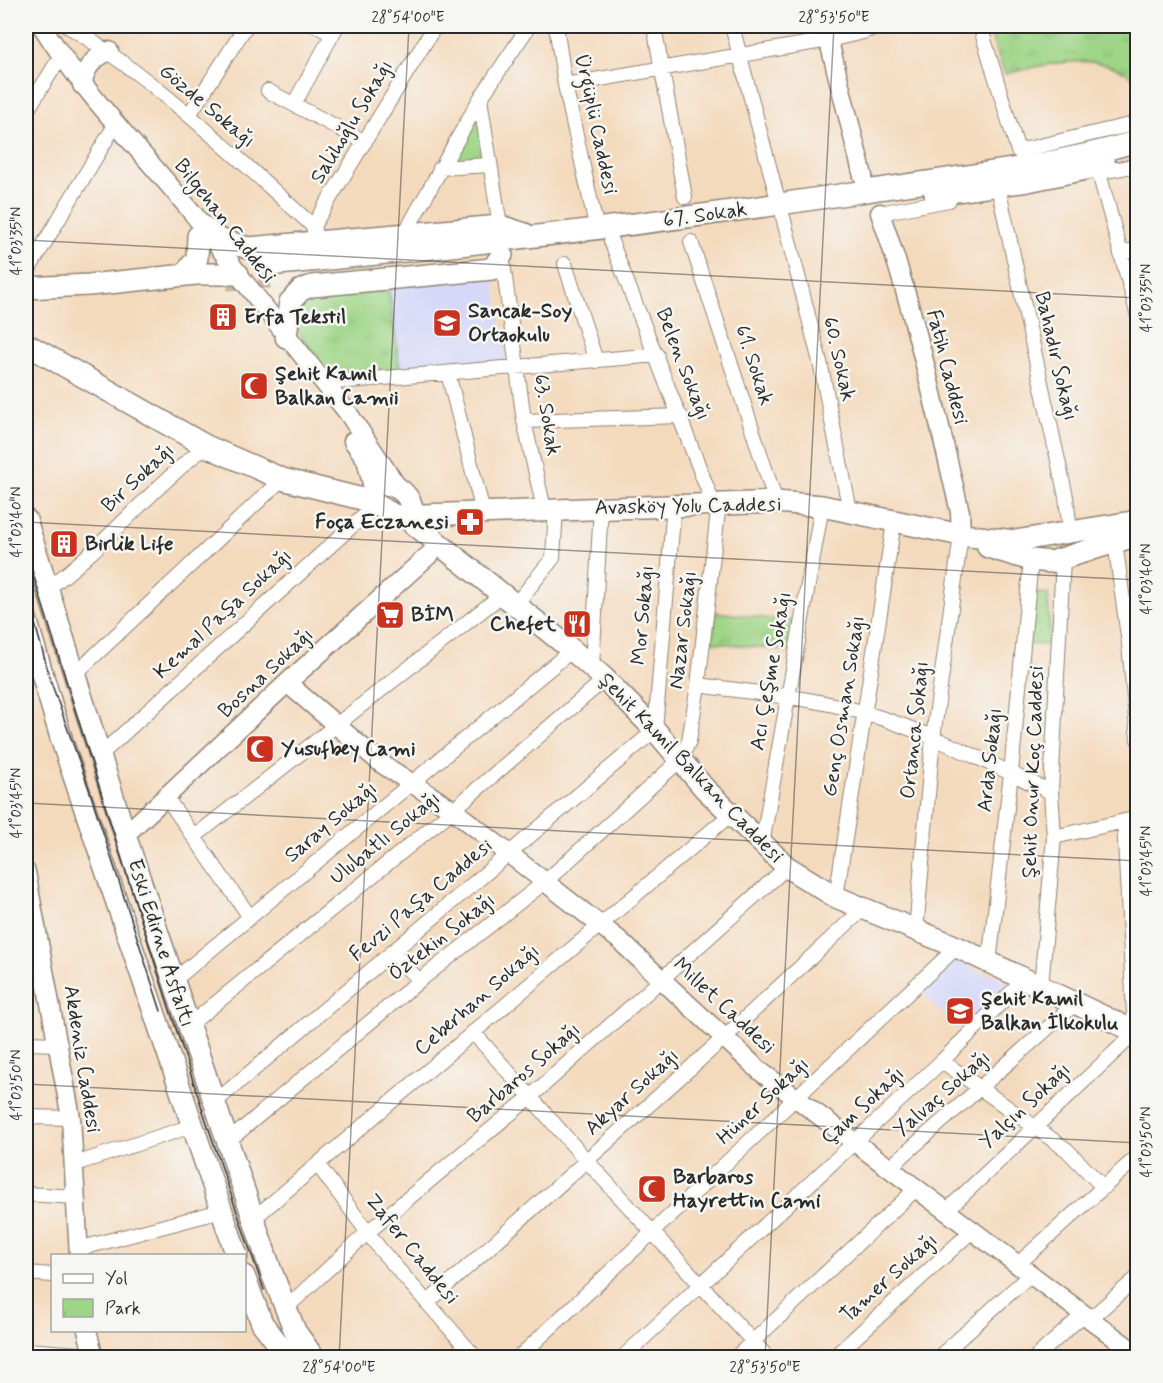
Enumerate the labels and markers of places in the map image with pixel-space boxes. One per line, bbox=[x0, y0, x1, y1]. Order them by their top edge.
place label: Sancak-Soy Ortaokulu bbox=[468, 297, 572, 349]
building icon: Erfa Tekstil bbox=[207, 301, 239, 333]
place label: Erfa Tekstil bbox=[244, 303, 346, 331]
school or university icon: Sancak-Soy Ortaokulu bbox=[431, 307, 463, 339]
place label: Şehit Kamil Balkan Camii bbox=[275, 360, 399, 412]
mosque icon: Şehit Kamil Balkan Camii bbox=[238, 370, 270, 402]
pharmacy icon: Foça Eczanesi bbox=[454, 506, 486, 538]
place label: Foça Eczanesi bbox=[315, 508, 449, 536]
building icon: Birlik Life bbox=[48, 528, 80, 560]
place label: Birlik Life bbox=[85, 530, 174, 558]
supermarket icon: BİM bbox=[374, 599, 406, 631]
place label: BİM bbox=[411, 601, 454, 629]
restaurant icon: Chefet bbox=[561, 608, 593, 640]
place label: Chefet bbox=[490, 610, 557, 638]
mosque icon: Yusufbey Cami bbox=[244, 733, 276, 765]
place label: Yusufbey Cami bbox=[281, 735, 416, 763]
place label: Şehit Kamil Balkan İlkokulu bbox=[981, 985, 1119, 1037]
school or university icon: Şehit Kamil Balkan İlkokulu bbox=[944, 995, 976, 1027]
place label: Barbaros Hayrettin Cami bbox=[673, 1163, 821, 1215]
mosque icon: Barbaros Hayrettin Cami bbox=[636, 1173, 668, 1205]

